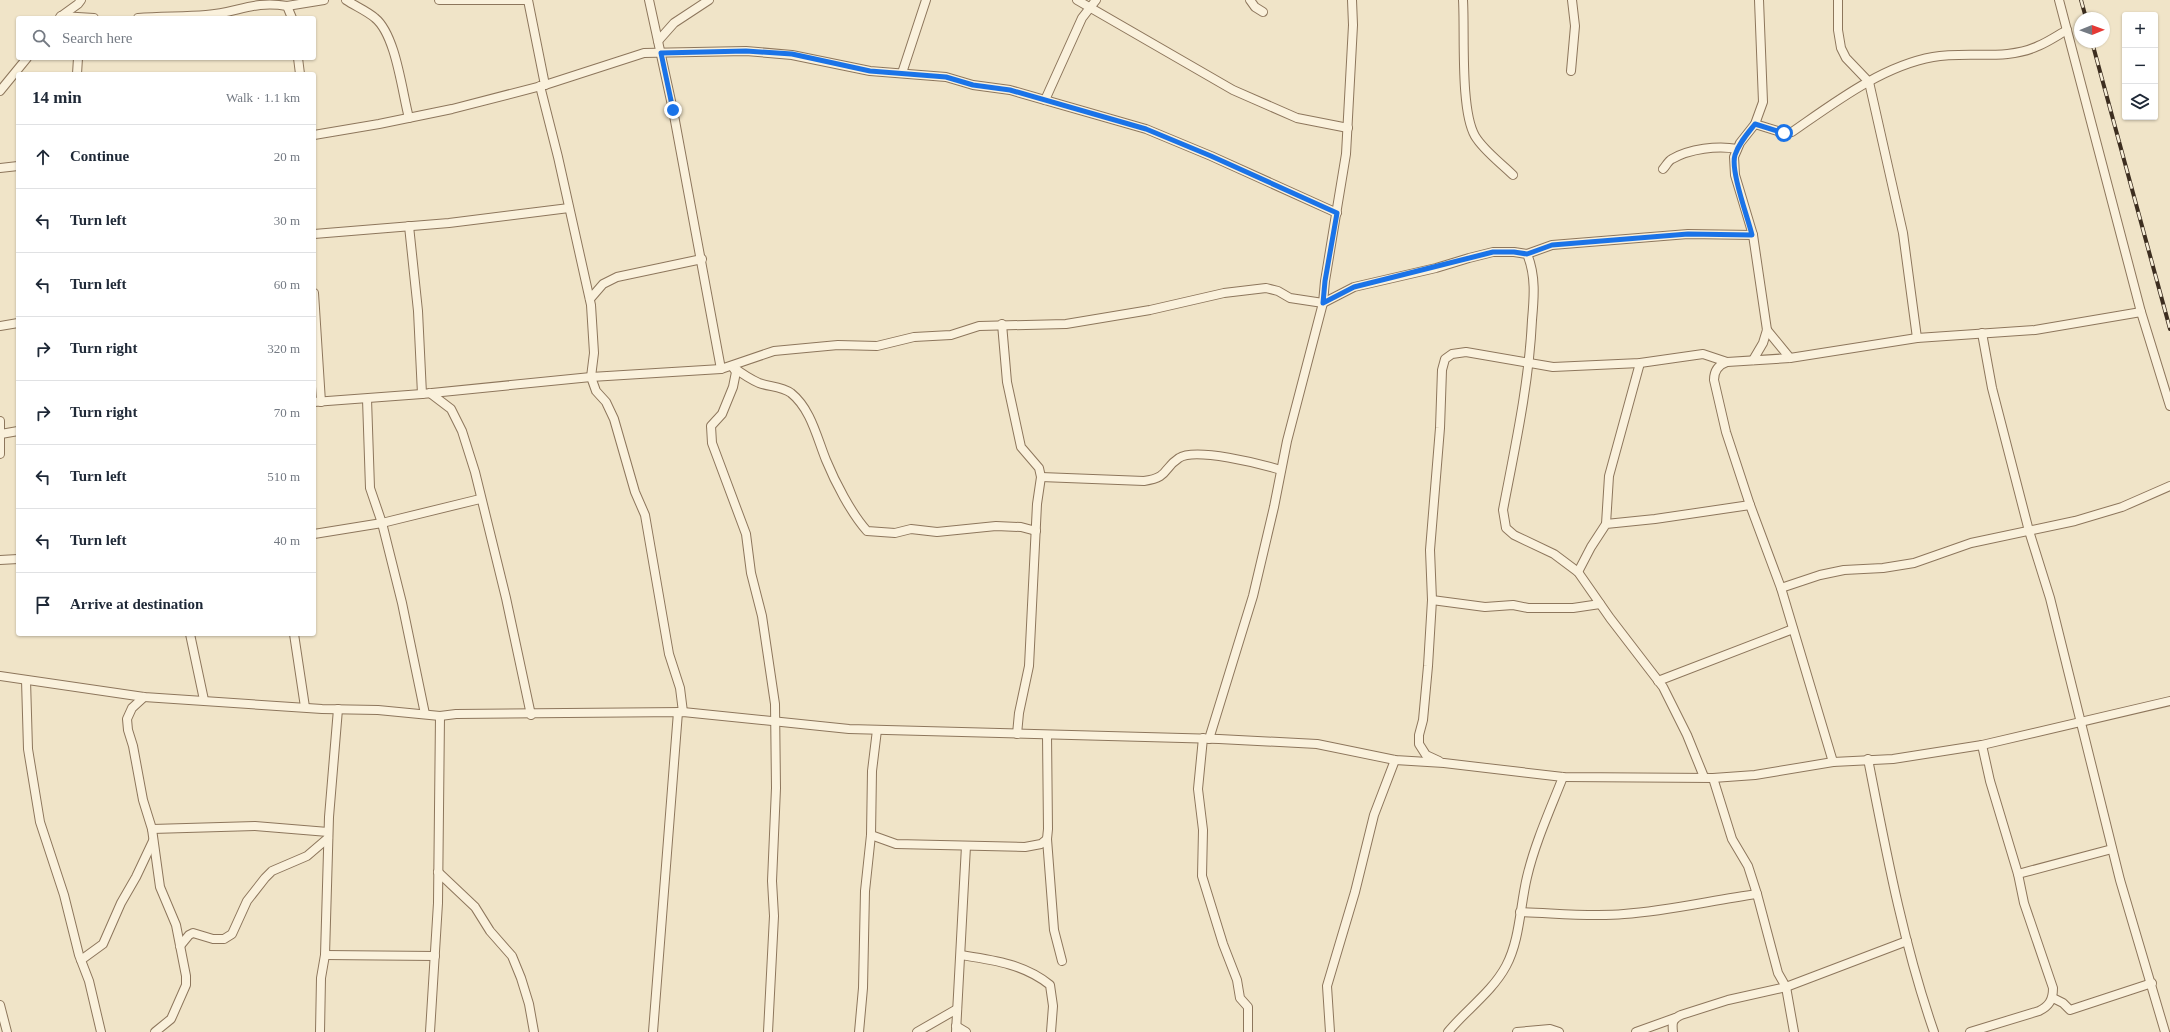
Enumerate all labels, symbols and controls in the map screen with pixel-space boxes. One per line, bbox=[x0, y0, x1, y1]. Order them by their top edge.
north arrow bbox=[2074, 12, 2110, 48]
map controls bbox=[2122, 12, 2158, 120]
button: + bbox=[2122, 12, 2158, 48]
search box bbox=[16, 16, 316, 60]
icon: search bbox=[30, 27, 52, 49]
text: Search here bbox=[62, 30, 132, 46]
button: − bbox=[2122, 48, 2158, 84]
button: layers bbox=[2122, 84, 2158, 120]
text: 14 min bbox=[32, 88, 82, 107]
text: Walk · 1.1 km bbox=[226, 90, 300, 105]
route end bbox=[664, 101, 682, 119]
route start bbox=[1775, 124, 1793, 142]
icon: ahead bbox=[32, 146, 54, 168]
text: Continue bbox=[70, 148, 129, 164]
text: 20 m bbox=[274, 149, 300, 164]
icon: left bbox=[32, 210, 54, 232]
text: Turn left bbox=[70, 212, 127, 228]
text: 30 m bbox=[274, 213, 300, 228]
icon: left bbox=[32, 274, 54, 296]
text: Turn left bbox=[70, 276, 127, 292]
text: 60 m bbox=[274, 277, 300, 292]
icon: right bbox=[32, 338, 54, 360]
text: Turn right bbox=[70, 340, 137, 356]
text: 320 m bbox=[267, 341, 300, 356]
icon: right bbox=[32, 402, 54, 424]
text: Turn right bbox=[70, 404, 137, 420]
text: 70 m bbox=[274, 405, 300, 420]
icon: left bbox=[32, 466, 54, 488]
text: Turn left bbox=[70, 468, 127, 484]
text: 510 m bbox=[267, 469, 300, 484]
icon: left bbox=[32, 530, 54, 552]
text: Turn left bbox=[70, 532, 127, 548]
text: 40 m bbox=[274, 533, 300, 548]
icon: arrive bbox=[32, 594, 54, 616]
text: Arrive at destination bbox=[70, 596, 203, 612]

